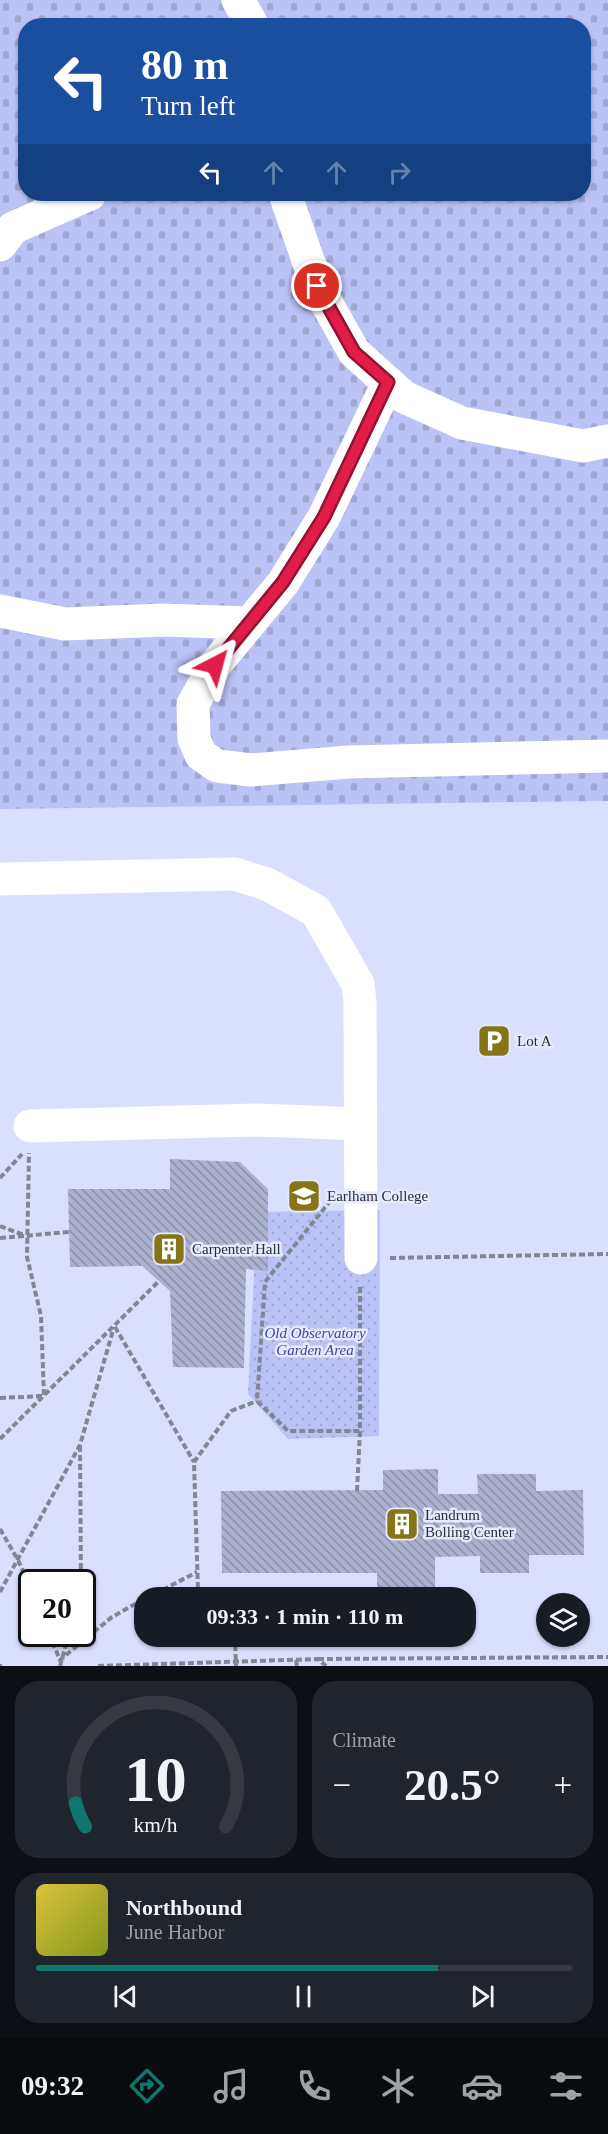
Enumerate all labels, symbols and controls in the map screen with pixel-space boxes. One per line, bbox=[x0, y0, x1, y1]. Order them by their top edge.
icon: left bbox=[42, 42, 120, 120]
text: 80 m bbox=[141, 42, 229, 88]
text: Turn left bbox=[141, 91, 235, 121]
icon: left bbox=[194, 156, 227, 189]
icon: ahead bbox=[257, 156, 290, 189]
icon: ahead bbox=[320, 156, 353, 189]
icon: right bbox=[383, 156, 416, 189]
pin bbox=[291, 260, 342, 311]
icon: arrive bbox=[300, 269, 333, 302]
position arrow bbox=[183, 633, 247, 697]
parking icon: Lot A bbox=[476, 1023, 512, 1059]
place label: Lot A bbox=[517, 1033, 552, 1049]
school or university icon: Earlham College bbox=[286, 1178, 322, 1214]
place label: Earlham College bbox=[327, 1188, 429, 1204]
building icon: Carpenter Hall bbox=[151, 1231, 187, 1267]
place label: Carpenter Hall bbox=[192, 1241, 281, 1257]
park label: Old Observatory Garden Area bbox=[264, 1325, 366, 1358]
building icon: Landrum Bolling Center bbox=[384, 1506, 420, 1542]
place label: Landrum Bolling Center bbox=[425, 1507, 514, 1540]
speed limit sign: 20 bbox=[18, 1569, 96, 1647]
map controls bbox=[536, 1593, 590, 1647]
button: layers bbox=[536, 1593, 590, 1647]
text: 09:33 · 1 min · 110 m bbox=[207, 1604, 403, 1629]
text: Climate bbox=[333, 1729, 396, 1751]
text: 10 bbox=[125, 1745, 187, 1814]
text: 20.5° bbox=[404, 1760, 501, 1810]
text: − bbox=[333, 1767, 351, 1803]
text: + bbox=[553, 1767, 572, 1803]
text: km/h bbox=[134, 1813, 178, 1837]
text: Northbound bbox=[126, 1895, 242, 1920]
text: June Harbor bbox=[126, 1921, 224, 1943]
icon: previous bbox=[109, 1980, 142, 2013]
icon: pause bbox=[287, 1980, 320, 2013]
icon: next bbox=[466, 1980, 499, 2013]
icon: directions bbox=[126, 2065, 168, 2107]
icon: music bbox=[210, 2065, 252, 2107]
icon: phone bbox=[293, 2065, 335, 2107]
icon: climate bbox=[377, 2065, 419, 2107]
icon: car bbox=[461, 2065, 503, 2107]
icon: filters bbox=[545, 2065, 587, 2107]
text: 09:32 bbox=[21, 2071, 84, 2101]

